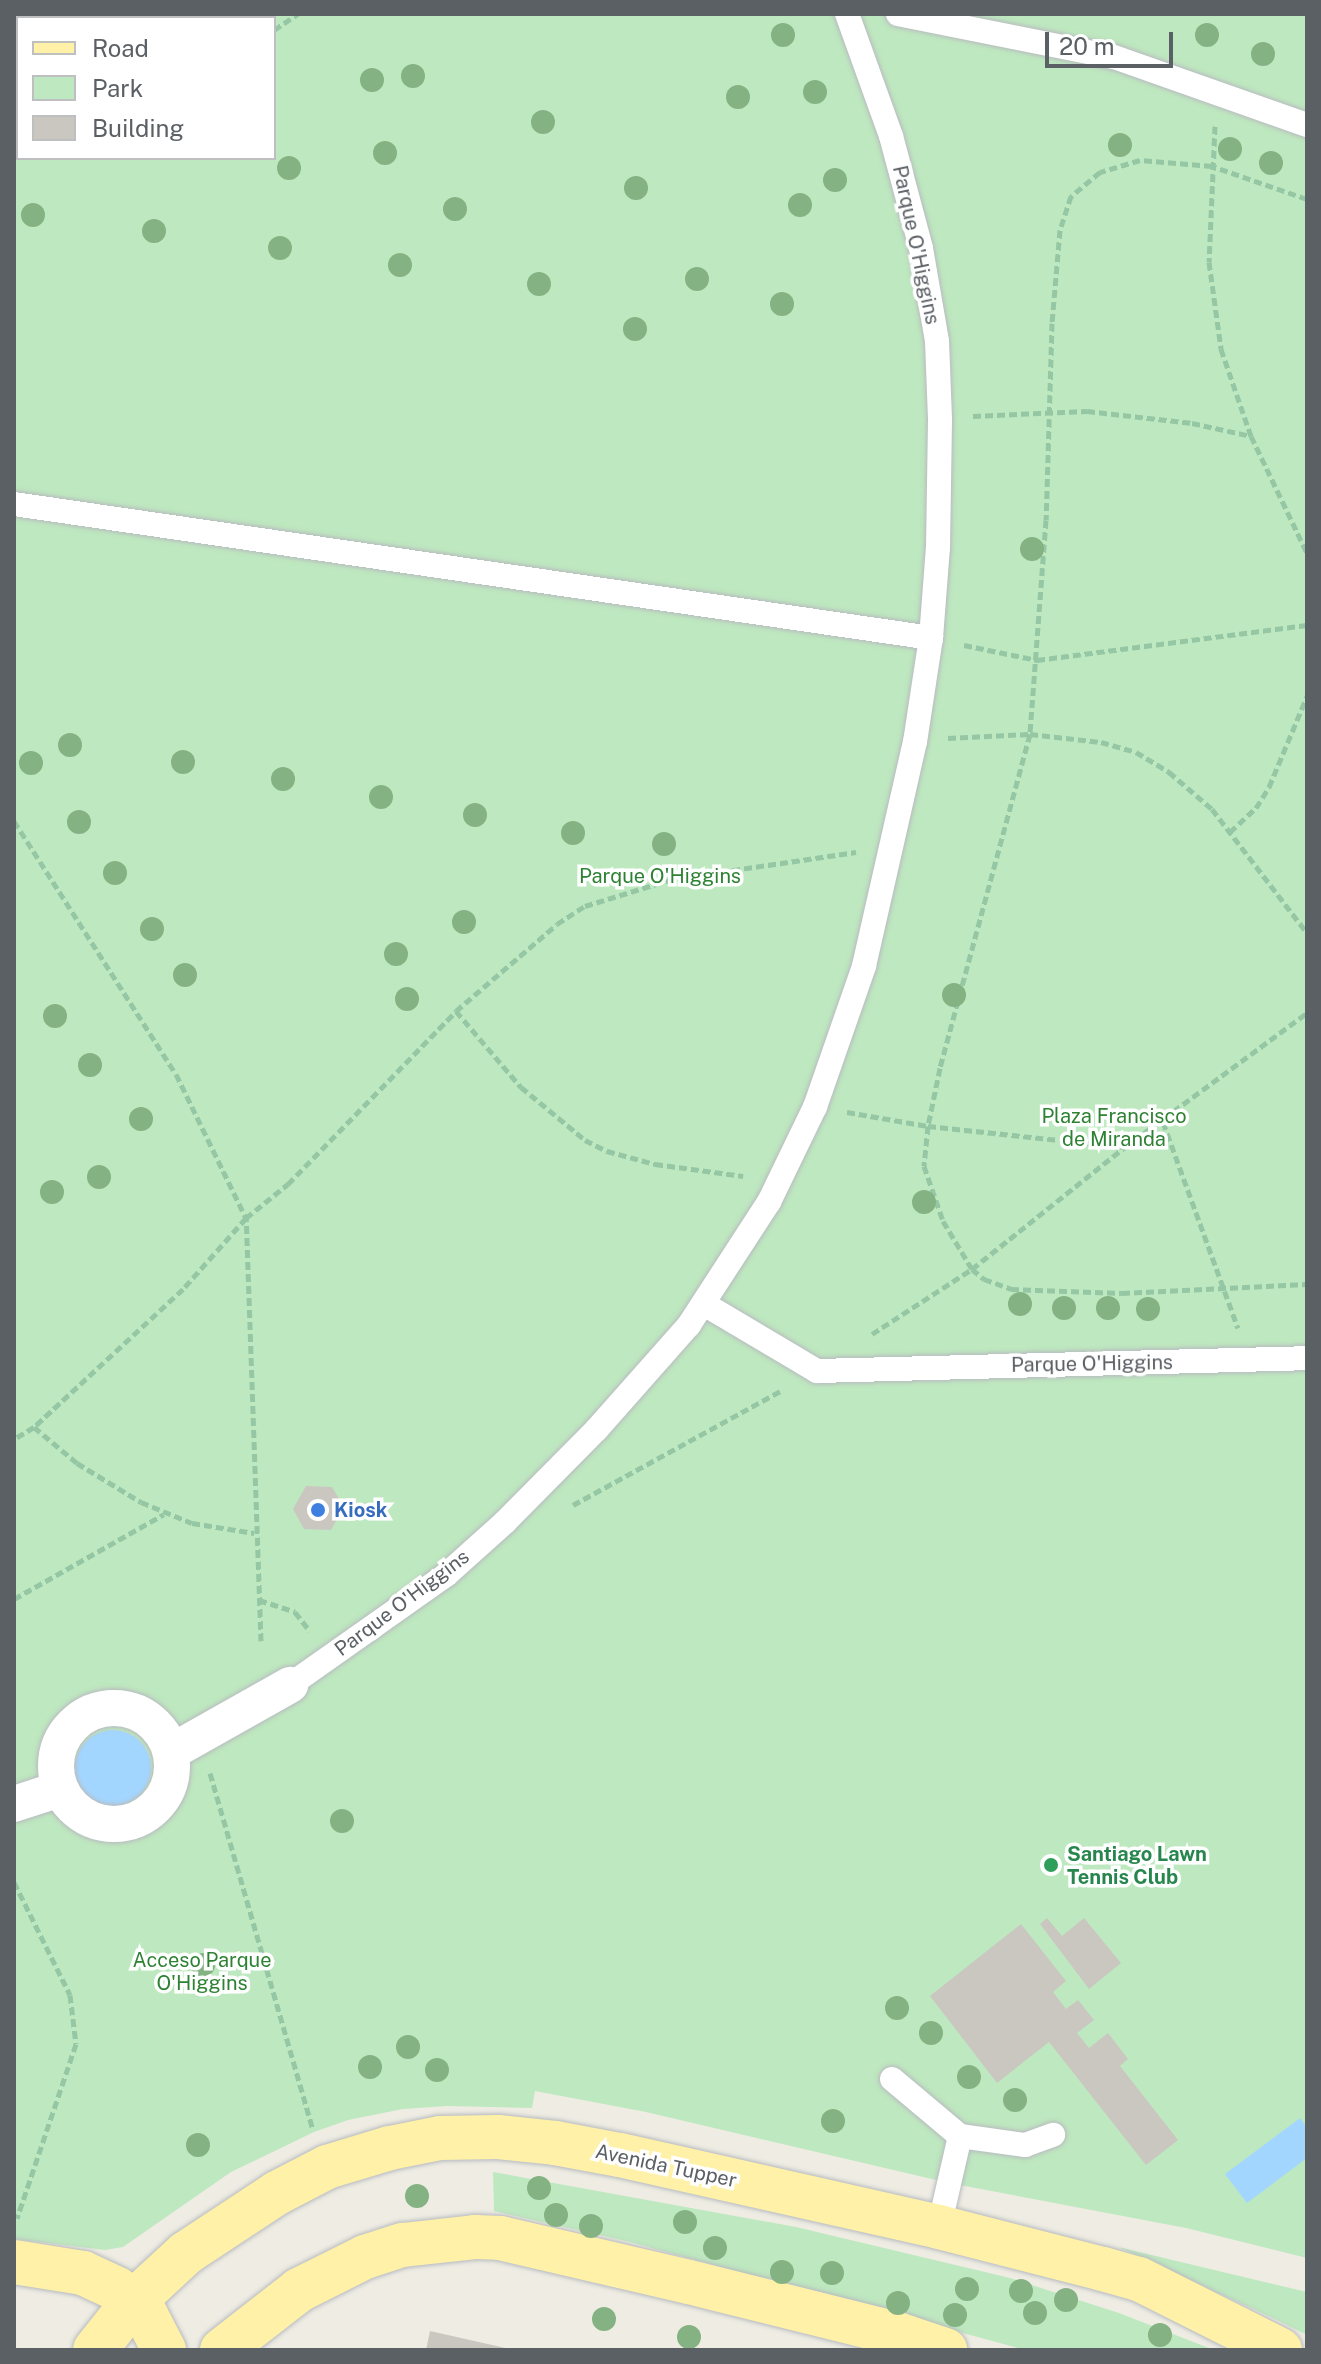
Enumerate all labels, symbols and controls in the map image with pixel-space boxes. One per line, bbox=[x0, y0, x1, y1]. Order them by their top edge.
legend bbox=[16, 16, 276, 160]
scale bar bbox=[1049, 16, 1177, 66]
text: 20 m bbox=[1059, 32, 1115, 60]
text: Road bbox=[92, 34, 149, 62]
text: Park bbox=[92, 74, 143, 102]
text: Building bbox=[92, 114, 184, 142]
street label: Parque O'Higgins bbox=[887, 163, 945, 327]
park label: Parque O'Higgins bbox=[579, 864, 741, 888]
park label: Plaza Francisco de Miranda bbox=[1041, 1104, 1187, 1151]
street label: Parque O'Higgins bbox=[1011, 1351, 1173, 1377]
place label: Kiosk bbox=[334, 1498, 387, 1522]
marker: Kiosk bbox=[309, 1501, 327, 1519]
street label: Parque O'Higgins bbox=[330, 1545, 474, 1661]
place label: Santiago Lawn Tennis Club bbox=[1067, 1842, 1207, 1889]
marker: Santiago Lawn Tennis Club bbox=[1042, 1856, 1060, 1874]
park label: Acceso Parque O'Higgins bbox=[132, 1949, 272, 1996]
street label: Avenida Tupper bbox=[593, 2139, 739, 2193]

